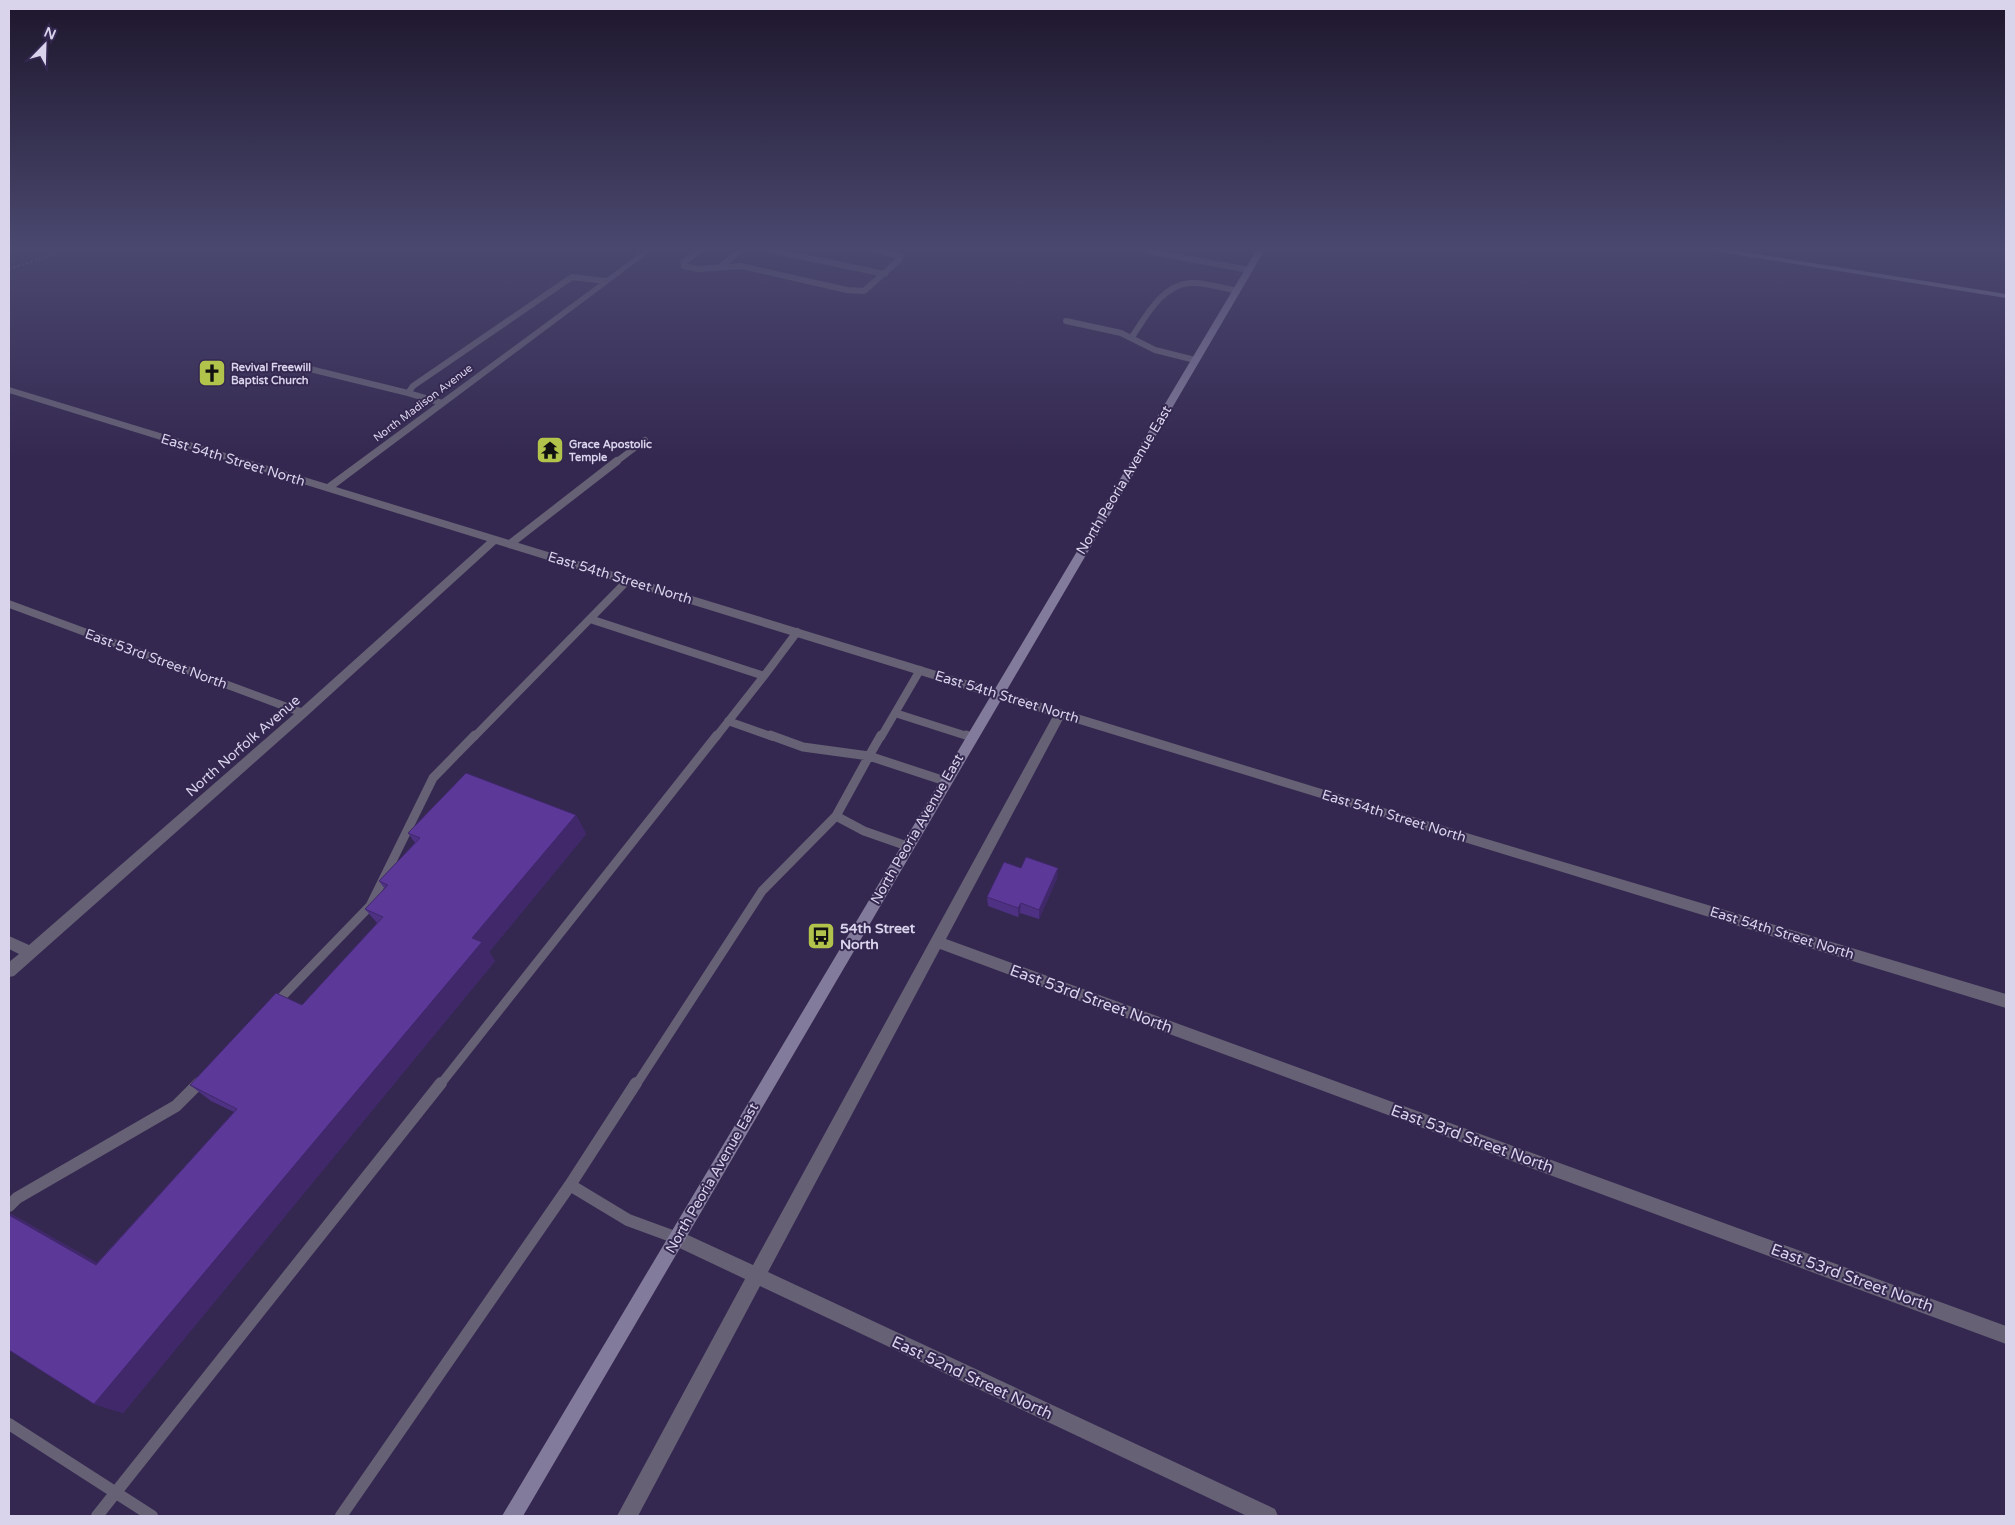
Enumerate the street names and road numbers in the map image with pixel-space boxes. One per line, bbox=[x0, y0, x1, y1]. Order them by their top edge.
street label: North Madison Avenue bbox=[371, 361, 475, 445]
street label: North Peoria Avenue East bbox=[1073, 402, 1176, 558]
street label: East 54th Street North bbox=[159, 430, 307, 490]
street label: East 54th Street North bbox=[546, 548, 694, 608]
street label: East 53rd Street North bbox=[83, 625, 229, 693]
street label: East 54th Street North bbox=[933, 667, 1081, 727]
street label: North Norfolk Avenue bbox=[182, 692, 304, 800]
street label: North Peoria Avenue East bbox=[867, 750, 967, 907]
street label: East 54th Street North bbox=[1320, 786, 1468, 846]
street label: East 54th Street North bbox=[1708, 903, 1856, 963]
street label: East 53rd Street North bbox=[1007, 960, 1175, 1038]
street label: North Peoria Avenue East bbox=[662, 1099, 762, 1256]
street label: East 53rd Street North bbox=[1388, 1100, 1556, 1178]
street label: East 53rd Street North bbox=[1768, 1239, 1936, 1317]
street label: East 52nd Street North bbox=[888, 1332, 1056, 1424]

